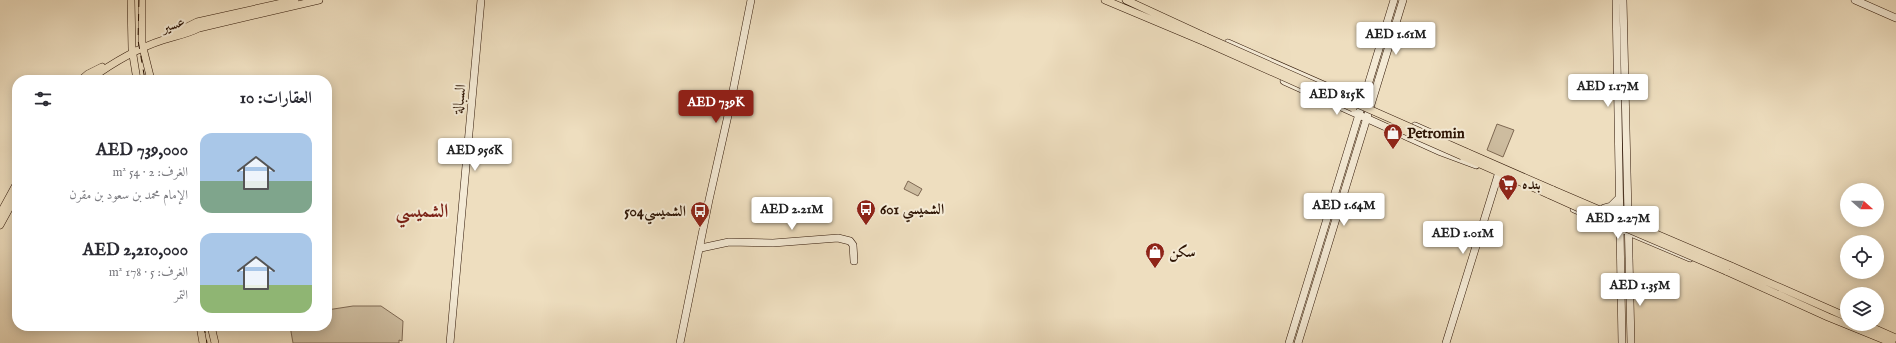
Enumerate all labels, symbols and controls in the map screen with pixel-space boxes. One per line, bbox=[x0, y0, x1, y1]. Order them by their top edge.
street label: عسير bbox=[157, 12, 187, 38]
pin: AED 1.61M bbox=[1350, 22, 1442, 56]
text: AED 1.61M bbox=[1365, 26, 1427, 43]
pin: AED 1.17M bbox=[1562, 74, 1654, 108]
text: AED 1.17M bbox=[1577, 78, 1639, 95]
pin: AED 815K bbox=[1296, 82, 1378, 116]
street label: السبالة bbox=[448, 83, 470, 116]
text: AED 815K bbox=[1309, 86, 1365, 103]
icon: filters bbox=[32, 88, 54, 110]
text: العقارات: 10 bbox=[240, 88, 312, 109]
pin: AED 739K bbox=[675, 90, 757, 124]
text: AED 739K bbox=[687, 94, 745, 111]
shop icon: Petromin bbox=[1382, 122, 1404, 150]
place label: Petromin bbox=[1407, 124, 1465, 143]
pin: AED 956K bbox=[434, 138, 516, 172]
text: AED 739,000 bbox=[96, 140, 188, 161]
text: AED 956K bbox=[447, 142, 503, 159]
icon: home bbox=[232, 149, 280, 197]
text: الغرف: 2 · 54 m² bbox=[112, 164, 188, 181]
supermarket icon: بنده bbox=[1497, 173, 1519, 201]
place label: بنده bbox=[1522, 175, 1541, 194]
north arrow bbox=[1840, 183, 1884, 227]
map controls bbox=[1840, 183, 1884, 331]
text: الإمام محمد بن سعود بن مقرن bbox=[69, 187, 188, 204]
pin: AED 1.64M bbox=[1298, 193, 1390, 227]
pin: AED 2.21M bbox=[746, 197, 838, 231]
text: AED 1.64M bbox=[1313, 197, 1375, 214]
bus stop icon: الشميسي 601 bbox=[855, 198, 877, 226]
district label: الشميسي bbox=[396, 200, 448, 228]
bus stop icon: الشميسي504 bbox=[689, 200, 711, 228]
place label: الشميسي 601 bbox=[880, 200, 944, 223]
text: AED 2.21M bbox=[760, 201, 824, 218]
place label: الشميسي504 bbox=[624, 202, 686, 225]
pin: AED 2.27M bbox=[1572, 206, 1664, 240]
text: AED 2.27M bbox=[1586, 210, 1650, 227]
pin: AED 1.01M bbox=[1417, 221, 1509, 255]
text: AED 1.01M bbox=[1432, 225, 1494, 242]
button: locate bbox=[1840, 235, 1884, 279]
text: AED 2,210,000 bbox=[83, 240, 188, 261]
shop icon: سكن bbox=[1144, 241, 1166, 269]
place label: سكن bbox=[1169, 243, 1196, 263]
icon: home bbox=[232, 249, 280, 297]
text: الغرف: 5 · 178 m² bbox=[109, 264, 188, 281]
pin: AED 1.35M bbox=[1594, 273, 1686, 307]
text: AED 1.35M bbox=[1610, 277, 1670, 294]
text: التمر bbox=[174, 287, 188, 304]
button: layers bbox=[1840, 287, 1884, 331]

